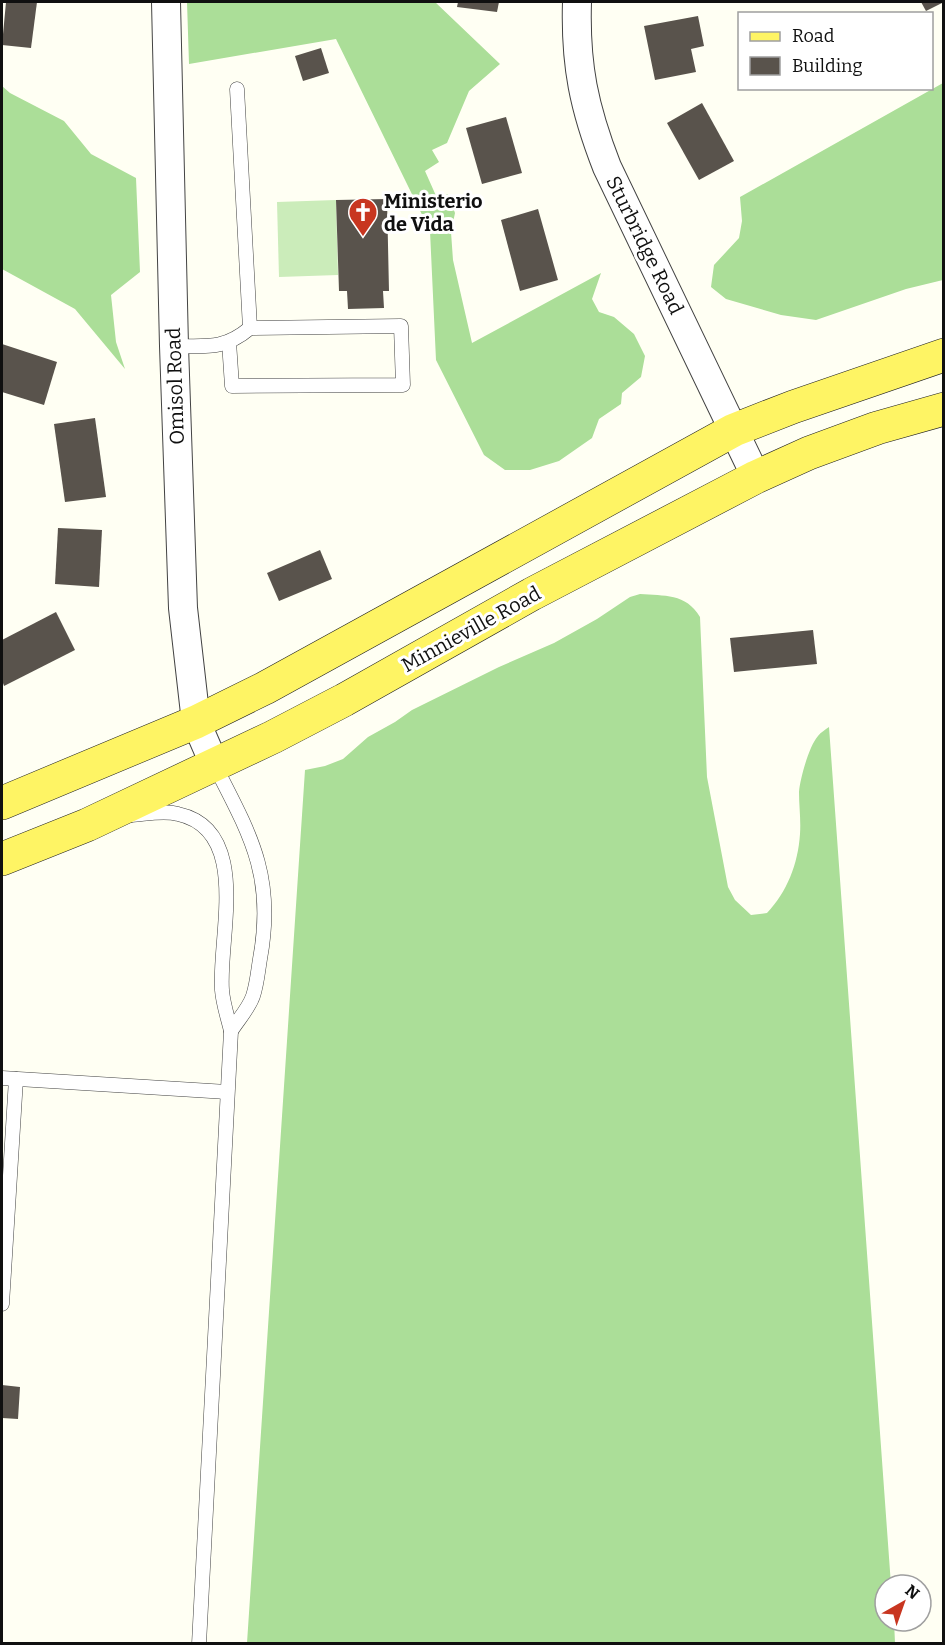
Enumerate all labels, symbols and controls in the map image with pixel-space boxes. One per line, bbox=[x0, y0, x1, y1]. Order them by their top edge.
legend bbox=[738, 12, 933, 90]
text: Road bbox=[792, 25, 835, 47]
text: Building bbox=[792, 55, 863, 77]
street label: Sturbridge Road bbox=[601, 172, 689, 318]
place label: Ministerio de Vida bbox=[384, 189, 483, 236]
church icon: Ministerio de Vida bbox=[347, 196, 379, 238]
street label: Omisol Road bbox=[161, 327, 189, 445]
street label: Minnieville Road bbox=[397, 581, 545, 677]
north arrow bbox=[873, 1573, 933, 1633]
text: N bbox=[901, 1581, 923, 1603]

